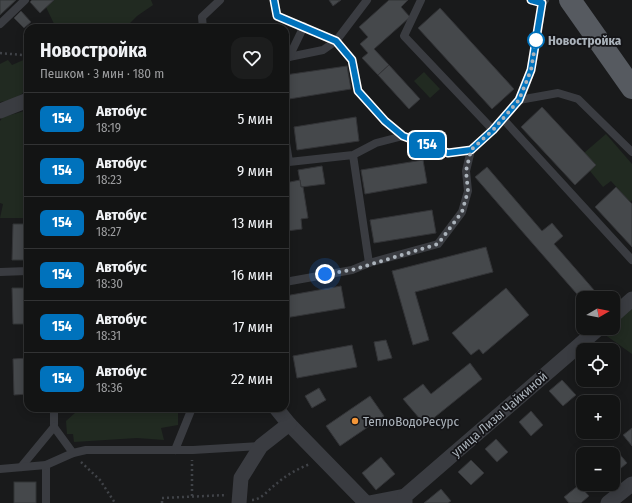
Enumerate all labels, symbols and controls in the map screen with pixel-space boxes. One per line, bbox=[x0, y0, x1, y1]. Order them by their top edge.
marker: Новостройка bbox=[527, 31, 545, 49]
place label: Новостройка bbox=[548, 33, 622, 48]
button: heart bbox=[231, 37, 273, 79]
text: Новостройка bbox=[40, 39, 147, 62]
text: Пешком · 3 мин · 180 m bbox=[40, 66, 164, 81]
text: Автобус bbox=[96, 102, 147, 120]
text: 154 bbox=[52, 110, 72, 127]
text: 5 мин bbox=[237, 110, 273, 128]
text: 18:19 bbox=[96, 120, 121, 135]
line badge: 154 bbox=[404, 132, 450, 158]
text: 154 bbox=[417, 136, 437, 153]
text: Автобус bbox=[96, 154, 147, 172]
text: 154 bbox=[52, 162, 72, 179]
text: 9 мин bbox=[237, 162, 273, 180]
text: 18:23 bbox=[96, 172, 122, 187]
text: Автобус bbox=[96, 206, 147, 224]
text: 154 bbox=[52, 214, 72, 231]
text: 13 мин bbox=[232, 214, 273, 232]
text: 18:27 bbox=[96, 224, 121, 239]
text: Автобус bbox=[96, 258, 147, 276]
your location bbox=[315, 264, 335, 284]
text: 154 bbox=[52, 266, 72, 283]
text: 16 мин bbox=[231, 266, 273, 284]
text: 18:30 bbox=[96, 276, 123, 291]
north arrow bbox=[576, 291, 620, 335]
map controls bbox=[576, 291, 620, 491]
text: Автобус bbox=[96, 310, 147, 328]
text: 154 bbox=[52, 318, 72, 335]
text: 17 мин bbox=[232, 318, 273, 336]
text: 18:31 bbox=[96, 328, 121, 343]
button: locate bbox=[576, 343, 620, 387]
text: Автобус bbox=[96, 362, 147, 380]
street label: улица Лизы Чайкиной bbox=[448, 369, 550, 460]
text: 154 bbox=[52, 370, 72, 387]
text: 22 мин bbox=[231, 370, 273, 388]
text: 18:36 bbox=[96, 380, 123, 395]
button: + bbox=[576, 395, 620, 439]
place label: ТеплоВодоРесурс bbox=[363, 414, 459, 429]
marker: ТеплоВодоРесурс bbox=[350, 416, 360, 426]
button: − bbox=[576, 447, 620, 491]

